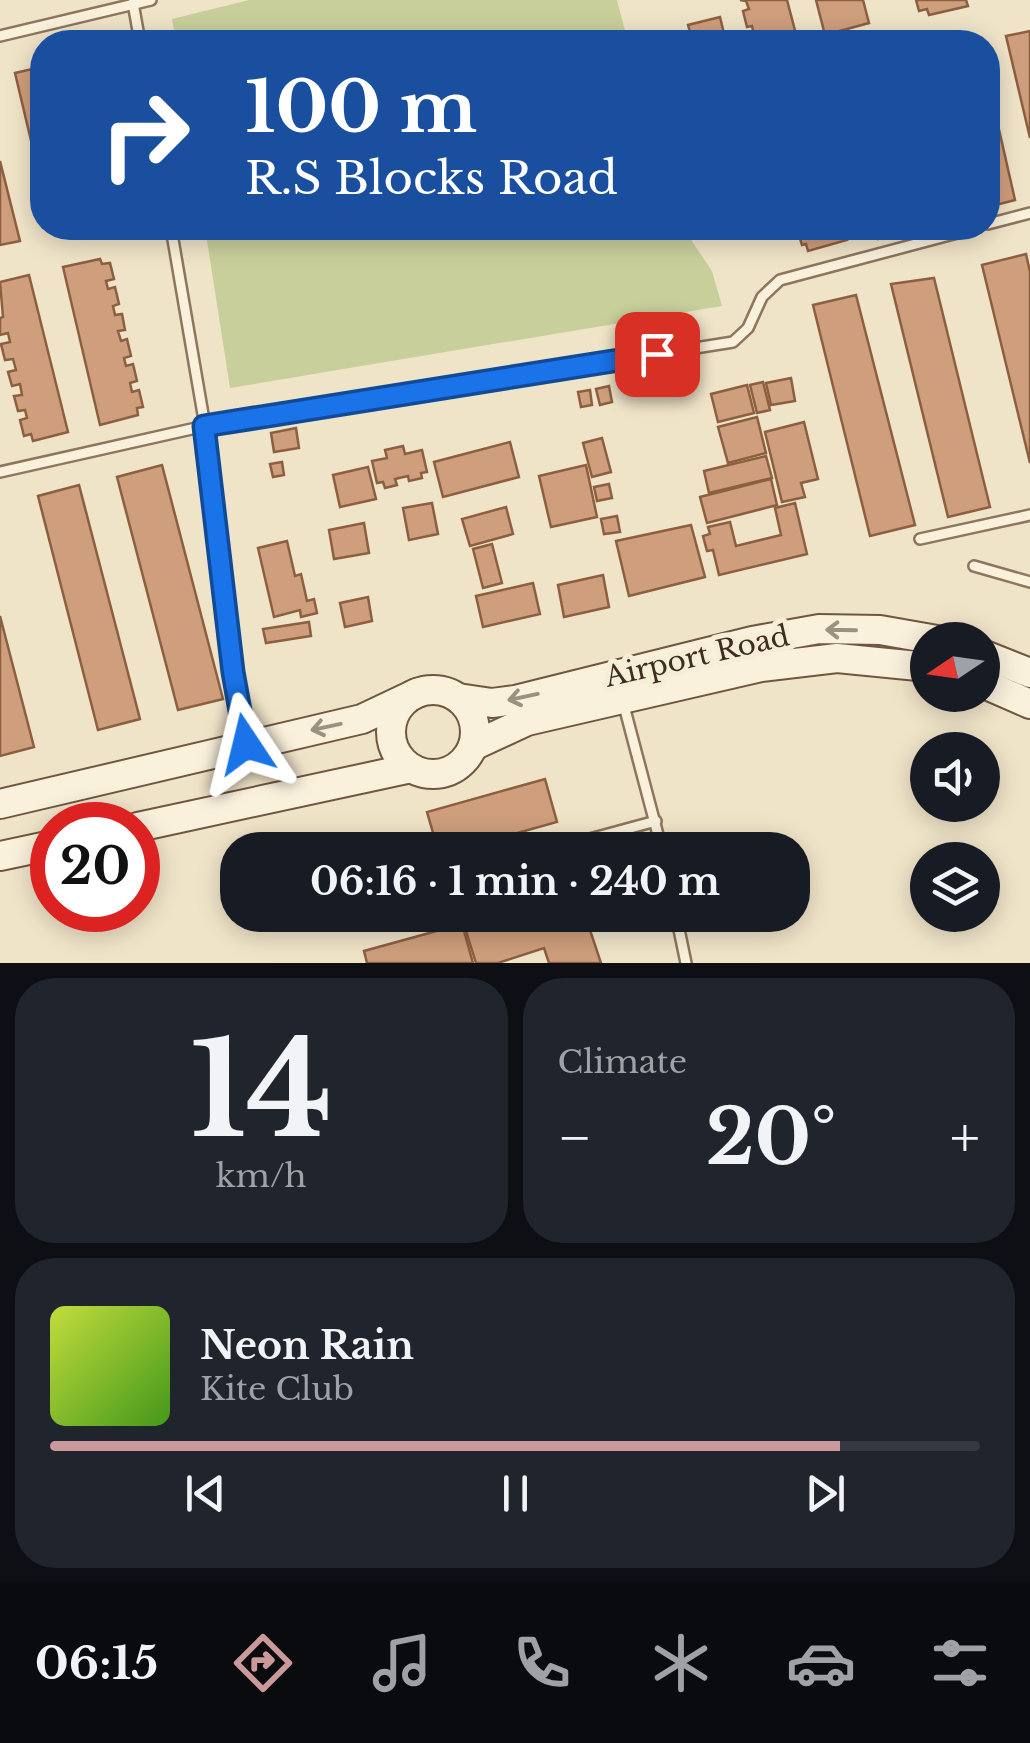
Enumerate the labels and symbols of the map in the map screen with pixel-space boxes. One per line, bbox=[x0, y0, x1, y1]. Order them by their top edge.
pin bbox=[615, 312, 700, 397]
street label: Airport Road bbox=[600, 618, 793, 695]
one-way arrow bbox=[825, 620, 858, 640]
north arrow bbox=[910, 622, 1000, 712]
one-way arrow bbox=[508, 689, 540, 707]
position arrow bbox=[194, 692, 298, 796]
one-way arrow bbox=[311, 718, 343, 737]
speed limit sign: 20 bbox=[30, 802, 160, 932]

